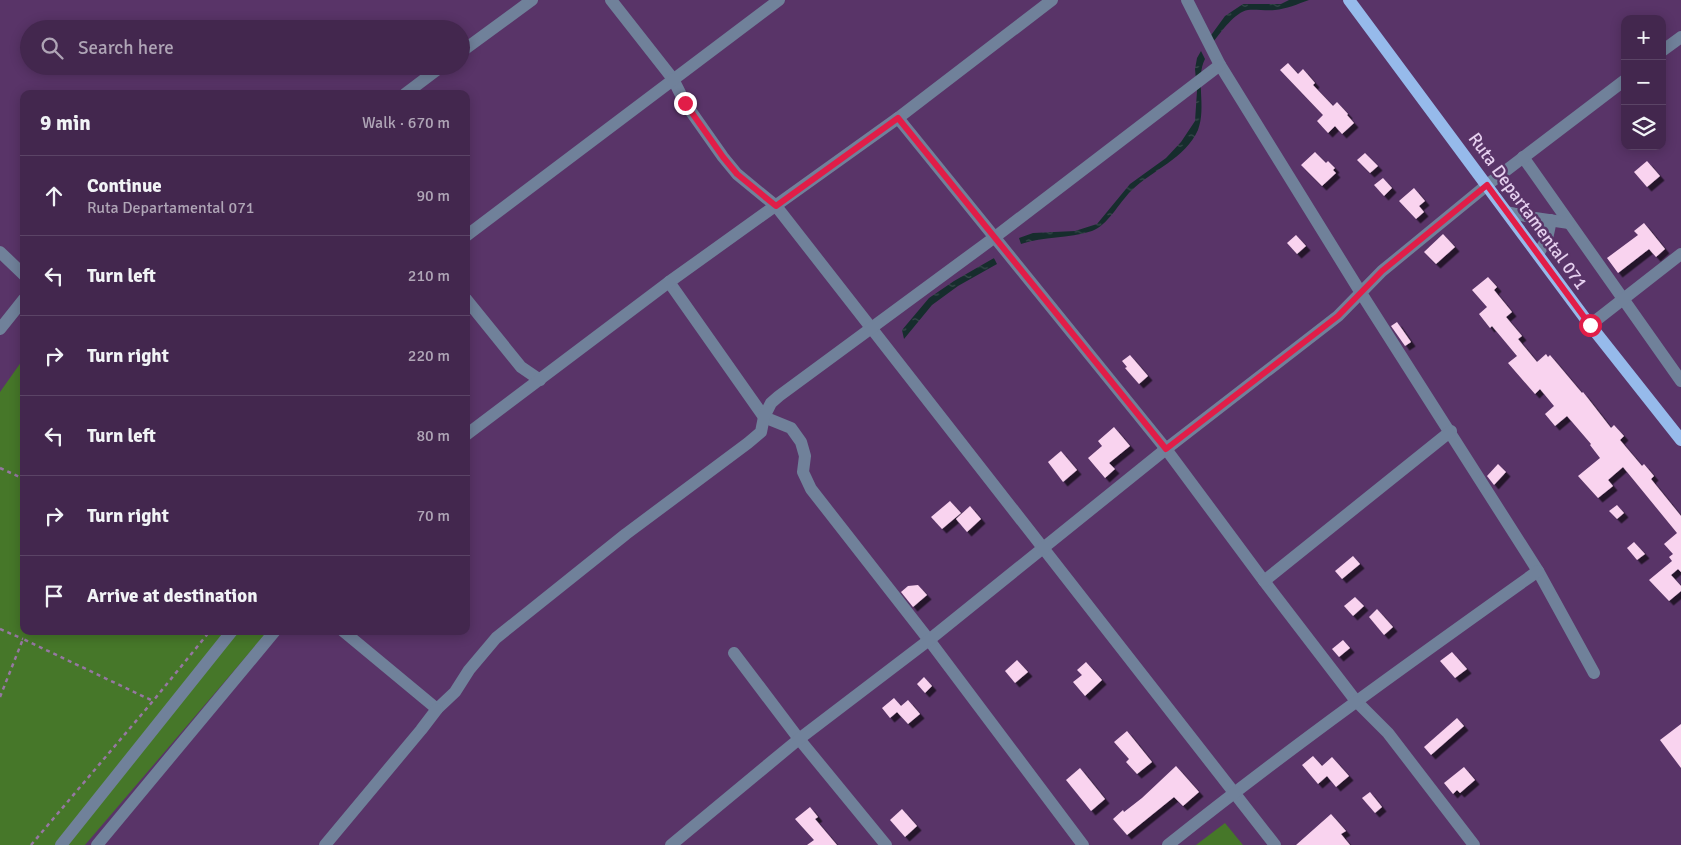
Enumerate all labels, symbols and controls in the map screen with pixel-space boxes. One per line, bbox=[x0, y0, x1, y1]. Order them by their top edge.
map controls bbox=[1621, 15, 1666, 150]
button: + bbox=[1621, 15, 1666, 60]
search box bbox=[20, 20, 470, 75]
icon: search bbox=[38, 34, 66, 62]
text: Search here bbox=[78, 36, 174, 60]
button: − bbox=[1621, 60, 1666, 105]
route end bbox=[674, 92, 697, 115]
button: layers bbox=[1621, 105, 1666, 150]
text: 9 min bbox=[40, 110, 91, 136]
text: Walk · 670 m bbox=[362, 113, 450, 133]
street label: Ruta Departamental 071 bbox=[1464, 128, 1592, 294]
text: Continue bbox=[87, 174, 162, 198]
icon: ahead bbox=[40, 182, 68, 210]
text: 90 m bbox=[416, 186, 450, 206]
text: Ruta Departamental 071 bbox=[87, 198, 254, 218]
icon: left bbox=[40, 262, 68, 290]
text: Turn left bbox=[87, 264, 156, 288]
text: 210 m bbox=[408, 266, 450, 286]
route start bbox=[1579, 314, 1602, 337]
icon: right bbox=[40, 342, 68, 370]
text: Turn right bbox=[87, 344, 169, 368]
text: 220 m bbox=[408, 346, 450, 366]
icon: left bbox=[40, 422, 68, 450]
text: Turn left bbox=[87, 424, 156, 448]
text: 80 m bbox=[416, 426, 450, 446]
icon: right bbox=[40, 502, 68, 530]
text: Turn right bbox=[87, 504, 169, 528]
text: 70 m bbox=[416, 506, 450, 526]
icon: arrive bbox=[40, 582, 68, 610]
text: Arrive at destination bbox=[87, 584, 258, 608]

